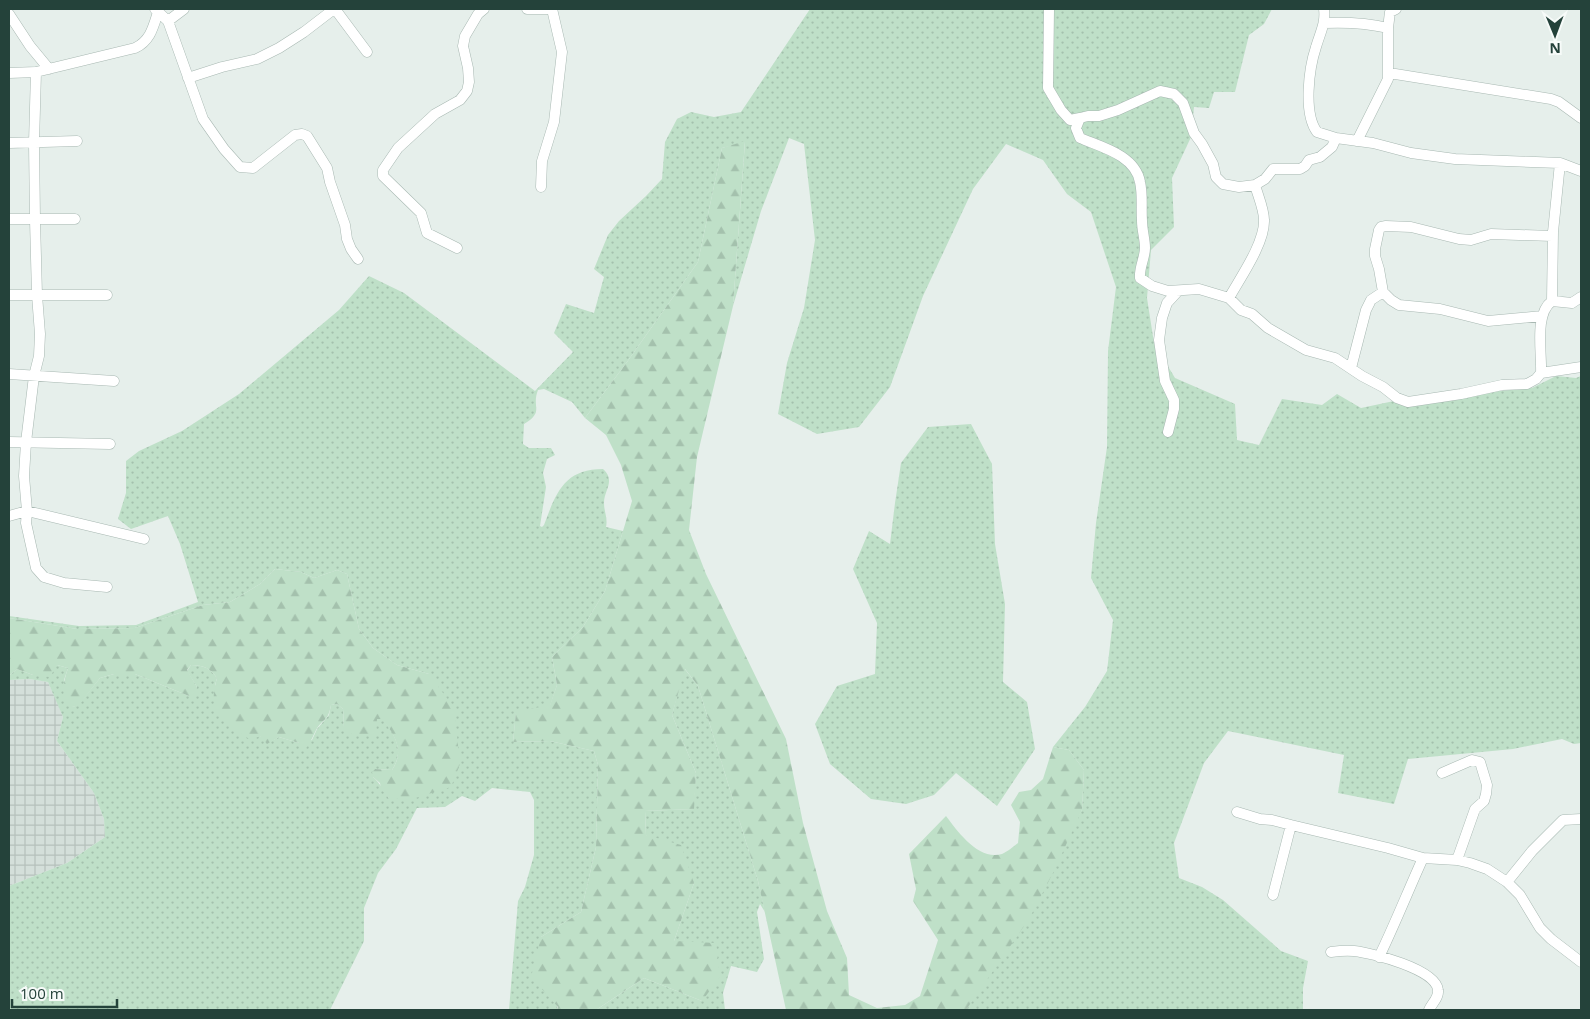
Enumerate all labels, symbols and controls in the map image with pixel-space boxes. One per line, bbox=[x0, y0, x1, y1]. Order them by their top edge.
north arrow bbox=[1530, 10, 1580, 60]
text: N bbox=[1549, 39, 1561, 58]
scale bar bbox=[12, 976, 118, 1008]
text: 100 m bbox=[20, 983, 64, 1003]

